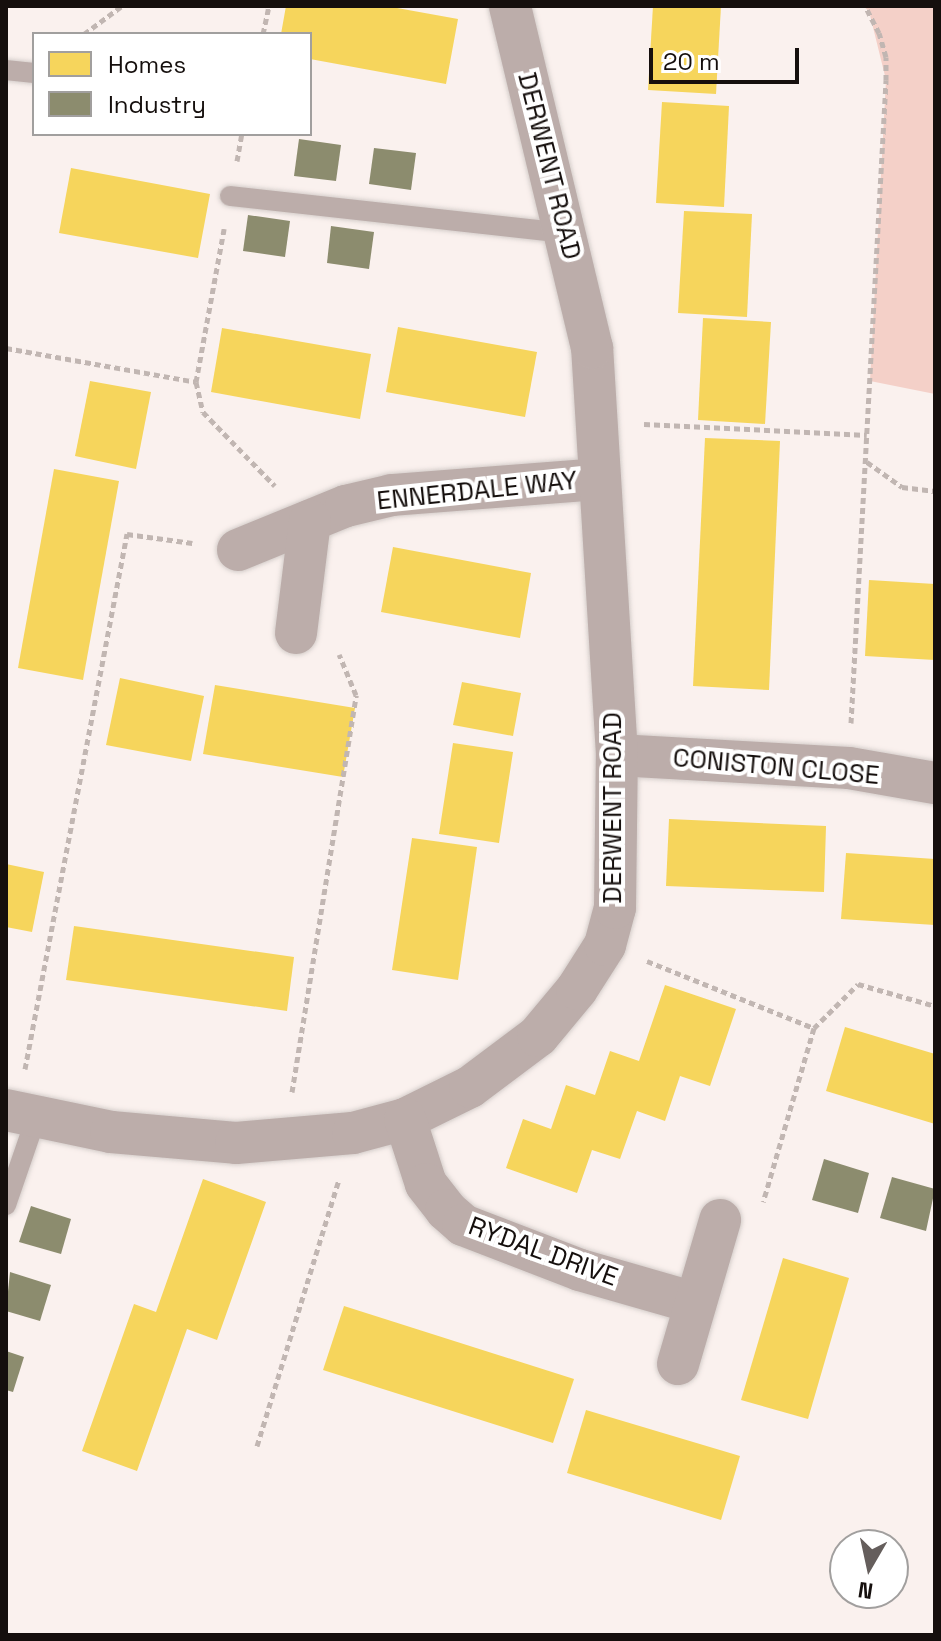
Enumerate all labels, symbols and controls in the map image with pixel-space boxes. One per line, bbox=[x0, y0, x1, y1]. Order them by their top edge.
legend bbox=[32, 32, 312, 136]
scale bar bbox=[653, 32, 803, 82]
text: 20 m bbox=[663, 46, 720, 77]
text: Homes bbox=[108, 49, 186, 80]
street label: DERWENT ROAD bbox=[511, 69, 587, 263]
text: Industry bbox=[108, 89, 206, 120]
street label: ENNERDALE WAY bbox=[375, 465, 579, 517]
street label: DERWENT ROAD bbox=[597, 712, 629, 904]
street label: CONISTON CLOSE bbox=[672, 742, 880, 792]
street label: RYDAL DRIVE bbox=[464, 1211, 622, 1293]
north arrow bbox=[829, 1529, 909, 1609]
text: N bbox=[856, 1576, 875, 1606]

